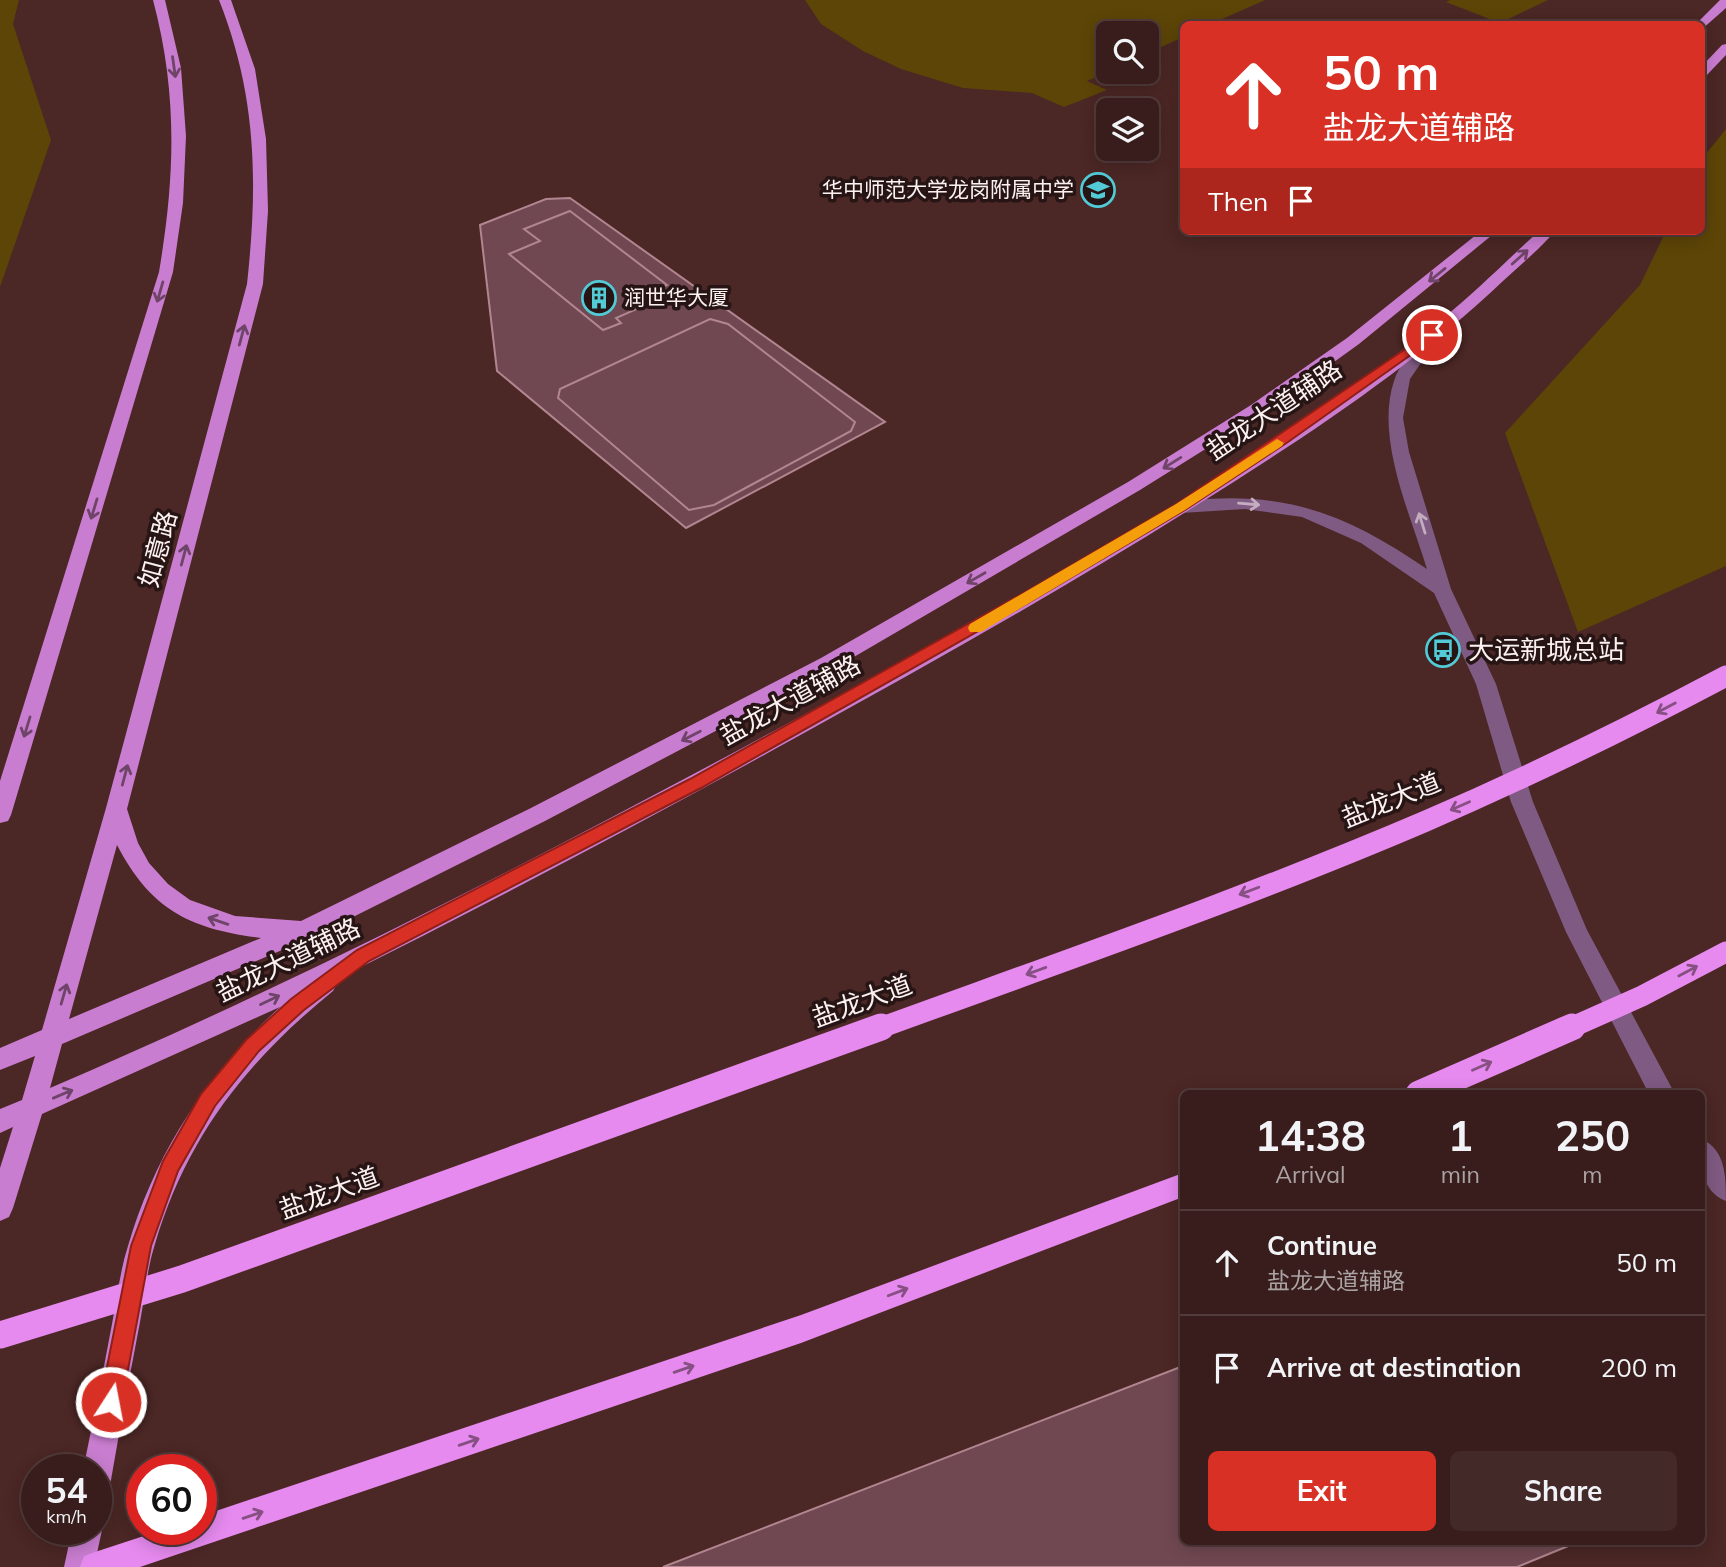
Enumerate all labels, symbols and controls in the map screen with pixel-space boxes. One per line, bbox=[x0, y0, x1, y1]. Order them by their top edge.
map controls bbox=[1096, 21, 1159, 161]
button: search bbox=[1096, 21, 1159, 84]
text: 50 m bbox=[1323, 41, 1439, 102]
icon: ahead bbox=[1208, 49, 1299, 140]
one-way arrow bbox=[168, 55, 181, 77]
button: layers bbox=[1096, 98, 1159, 161]
text: 盐龙大道辅路 bbox=[1323, 107, 1515, 147]
school or university icon: 华中师范大学龙岗附属中学 bbox=[1079, 171, 1117, 209]
place label: 华中师范大学龙岗附属中学 bbox=[822, 176, 1074, 202]
icon: arrive bbox=[1282, 182, 1320, 220]
text: Then bbox=[1208, 185, 1268, 218]
one-way arrow bbox=[1511, 249, 1529, 265]
one-way arrow bbox=[1429, 267, 1447, 283]
building icon: 润世华大厦 bbox=[580, 279, 618, 317]
one-way arrow bbox=[153, 280, 166, 302]
place label: 润世华大厦 bbox=[624, 284, 729, 310]
pin bbox=[1402, 305, 1462, 365]
icon: arrive bbox=[1413, 316, 1451, 354]
one-way arrow bbox=[236, 324, 249, 346]
street label: 盐龙大道辅路 bbox=[1200, 352, 1348, 467]
one-way arrow bbox=[1162, 456, 1182, 470]
one-way arrow bbox=[87, 498, 100, 520]
one-way arrow bbox=[1237, 498, 1260, 511]
street label: 如意路 bbox=[131, 507, 184, 591]
one-way arrow bbox=[1414, 513, 1427, 535]
one-way arrow bbox=[178, 544, 191, 566]
one-way arrow bbox=[966, 571, 986, 585]
bus stop icon: 大运新城总站 bbox=[1424, 631, 1462, 669]
place label: 大运新城总站 bbox=[1468, 633, 1624, 666]
street label: 盐龙大道辅路 bbox=[714, 647, 866, 752]
one-way arrow bbox=[1656, 701, 1676, 715]
one-way arrow bbox=[20, 715, 33, 737]
one-way arrow bbox=[681, 730, 702, 744]
one-way arrow bbox=[120, 764, 133, 786]
street label: 盐龙大道 bbox=[1336, 765, 1445, 834]
one-way arrow bbox=[1450, 800, 1471, 813]
one-way arrow bbox=[1239, 886, 1261, 899]
street label: 盐龙大道辅路 bbox=[210, 911, 365, 1009]
one-way arrow bbox=[207, 914, 229, 926]
one-way arrow bbox=[1677, 964, 1698, 978]
one-way arrow bbox=[1026, 966, 1048, 978]
street label: 盐龙大道 bbox=[807, 967, 916, 1034]
one-way arrow bbox=[58, 983, 71, 1005]
one-way arrow bbox=[259, 993, 280, 1006]
one-way arrow bbox=[1470, 1059, 1492, 1072]
one-way arrow bbox=[51, 1087, 73, 1100]
text: 14:38 bbox=[1255, 1109, 1366, 1162]
text: 1 bbox=[1448, 1109, 1473, 1162]
text: 250 bbox=[1555, 1109, 1630, 1162]
street label: 盐龙大道 bbox=[274, 1159, 383, 1226]
text: Arrival bbox=[1275, 1160, 1346, 1189]
text: min bbox=[1441, 1160, 1480, 1189]
text: m bbox=[1582, 1160, 1603, 1189]
text: Continue bbox=[1267, 1229, 1377, 1262]
icon: ahead bbox=[1208, 1244, 1246, 1282]
text: 50 m bbox=[1616, 1246, 1677, 1279]
text: 盐龙大道辅路 bbox=[1267, 1266, 1405, 1295]
one-way arrow bbox=[887, 1285, 909, 1298]
icon: arrive bbox=[1208, 1349, 1246, 1387]
text: Arrive at destination bbox=[1267, 1351, 1522, 1384]
text: 200 m bbox=[1601, 1351, 1677, 1384]
one-way arrow bbox=[673, 1362, 695, 1374]
position arrow bbox=[74, 1365, 148, 1439]
one-way arrow bbox=[457, 1435, 479, 1447]
button: Exit bbox=[1208, 1451, 1436, 1531]
button: Share bbox=[1450, 1451, 1677, 1531]
speed limit sign: 60 bbox=[126, 1454, 217, 1545]
text: 54 bbox=[45, 1468, 88, 1512]
text: km/h bbox=[46, 1505, 87, 1528]
one-way arrow bbox=[242, 1508, 264, 1520]

